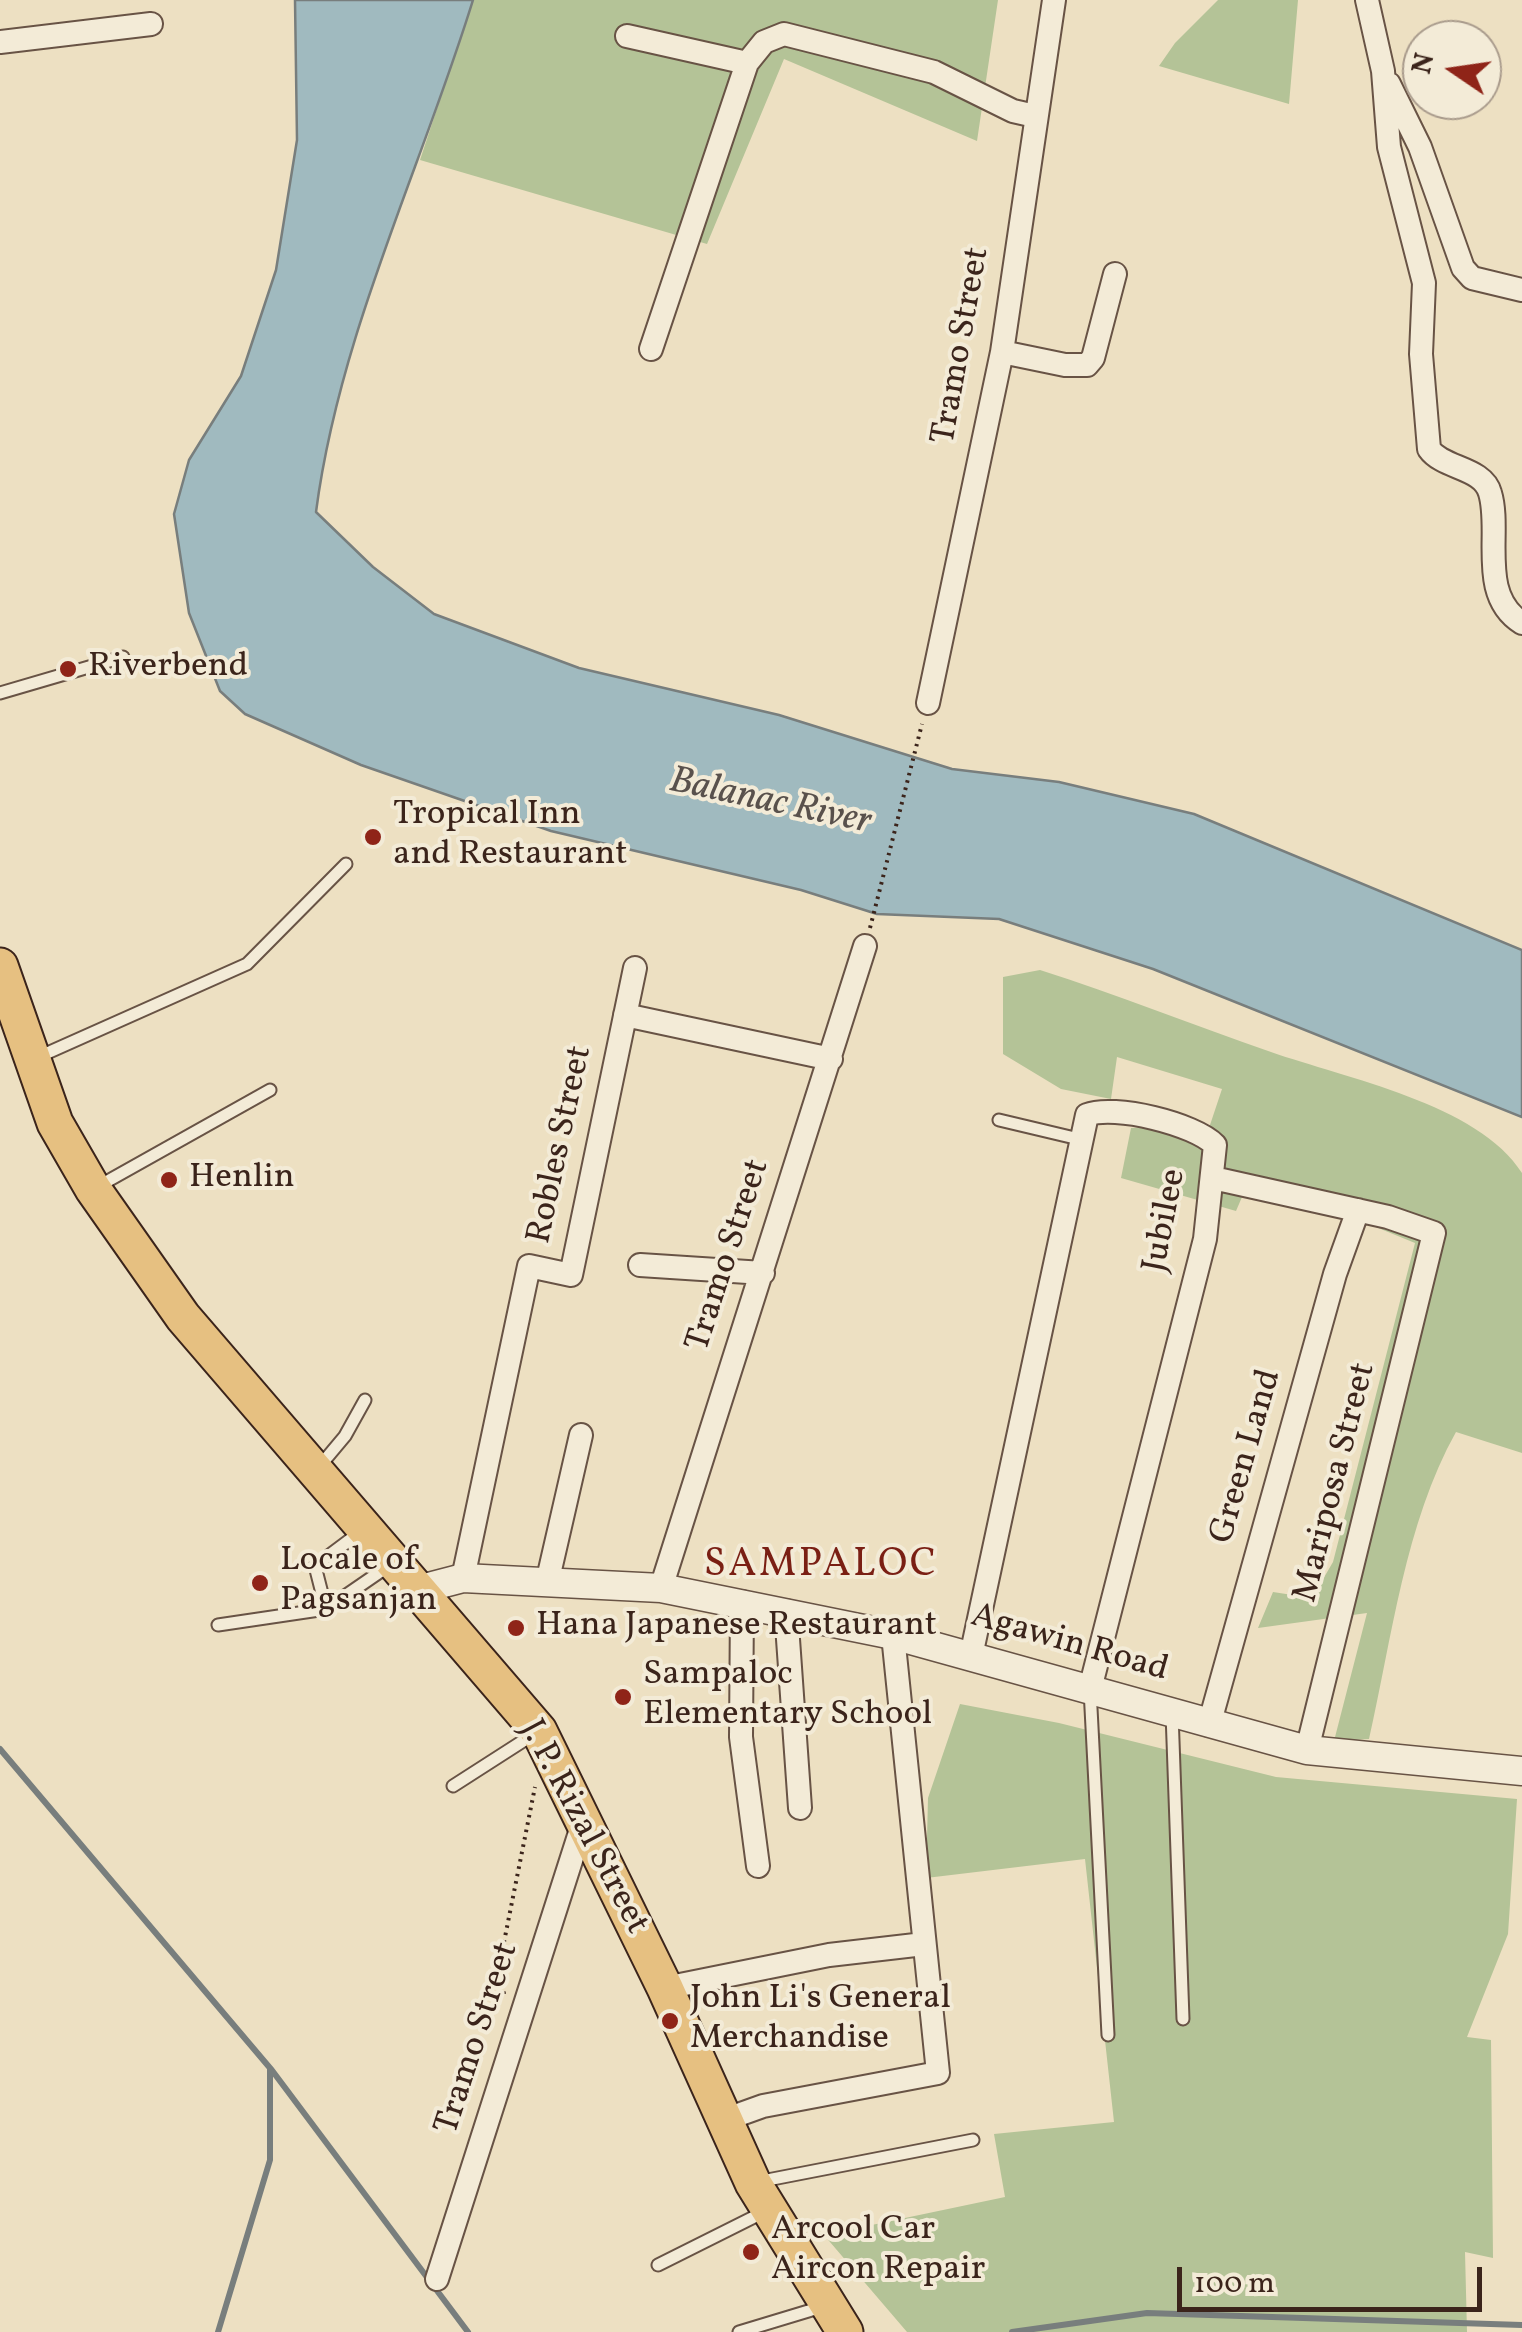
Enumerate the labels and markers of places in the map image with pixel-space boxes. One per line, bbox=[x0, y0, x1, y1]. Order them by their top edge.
place label: Riverbend bbox=[88, 648, 248, 690]
marker: Riverbend bbox=[57, 658, 79, 680]
place label: Tropical Inn and Restaurant bbox=[393, 796, 628, 878]
marker: Tropical Inn and Restaurant bbox=[362, 826, 384, 848]
place label: Henlin bbox=[189, 1159, 295, 1201]
marker: Henlin bbox=[158, 1169, 180, 1191]
place label: Locale of Pagsanjan bbox=[280, 1542, 437, 1624]
marker: Locale of Pagsanjan bbox=[249, 1572, 271, 1594]
place label: Hana Japanese Restaurant bbox=[536, 1607, 937, 1649]
marker: Hana Japanese Restaurant bbox=[505, 1617, 527, 1639]
place label: Sampaloc Elementary School bbox=[643, 1656, 932, 1738]
marker: Sampaloc Elementary School bbox=[612, 1686, 634, 1708]
place label: John Li's General Merchandise bbox=[690, 1980, 951, 2062]
marker: John Li's General Merchandise bbox=[659, 2010, 681, 2032]
place label: Arcool Car Aircon Repair bbox=[771, 2211, 986, 2293]
marker: Arcool Car Aircon Repair bbox=[740, 2241, 762, 2263]

